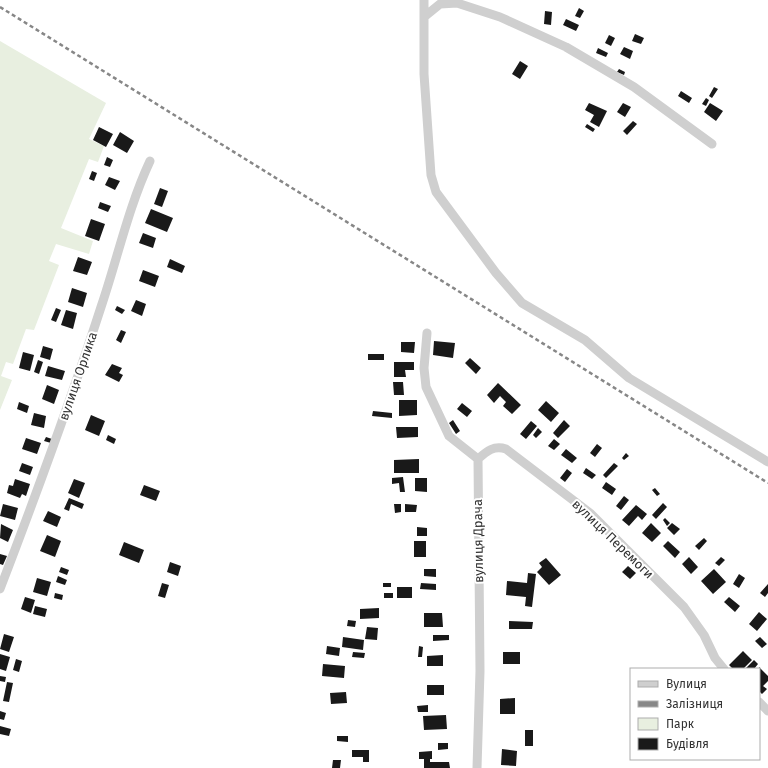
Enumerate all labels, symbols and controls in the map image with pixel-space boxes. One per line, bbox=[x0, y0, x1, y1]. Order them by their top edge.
street label: вулиця Орлика bbox=[56, 330, 100, 422]
street label: вулиця Перемоги bbox=[569, 496, 657, 582]
street label: вулиця Драча bbox=[470, 499, 486, 583]
legend bbox=[630, 668, 760, 760]
text: Вулиця bbox=[666, 677, 707, 691]
text: Залізниця bbox=[666, 697, 723, 711]
text: Парк bbox=[666, 717, 695, 731]
text: Будівля bbox=[666, 737, 709, 751]

